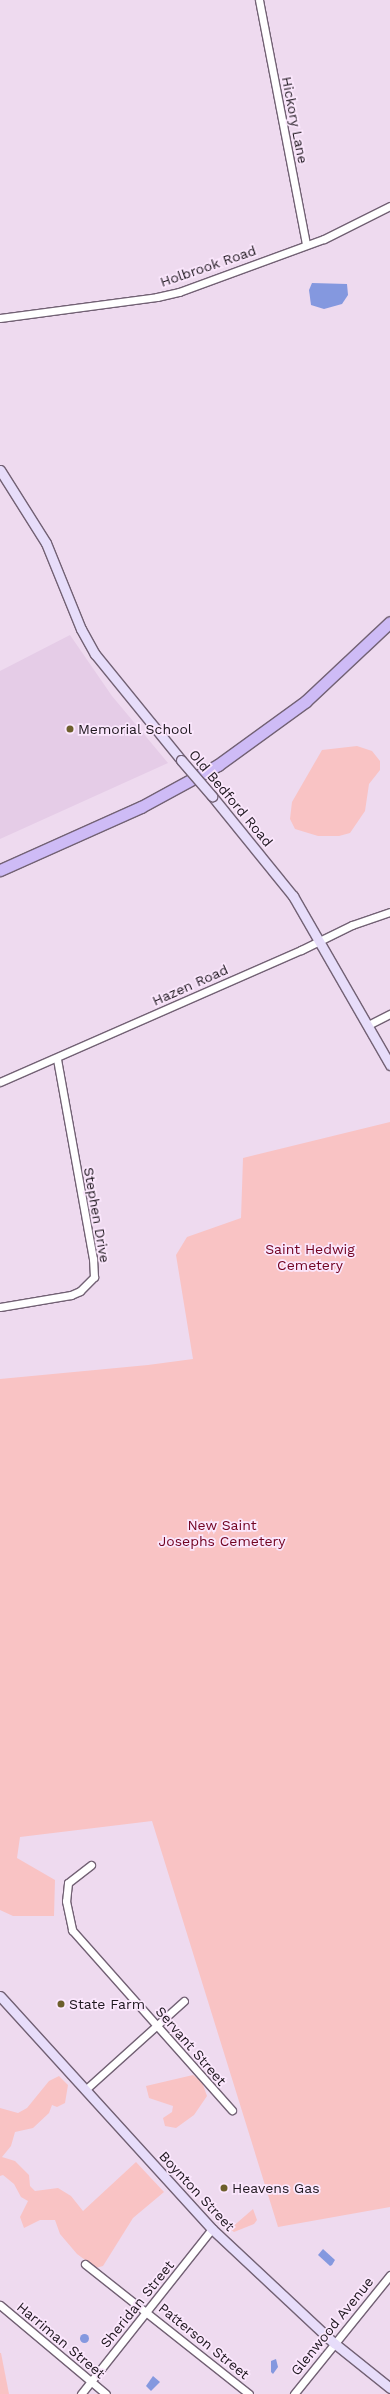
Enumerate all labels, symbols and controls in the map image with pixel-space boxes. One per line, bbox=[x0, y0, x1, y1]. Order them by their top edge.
street label: Hickory Lane bbox=[278, 75, 312, 165]
street label: Holbrook Road bbox=[158, 242, 258, 290]
place label: Memorial School bbox=[78, 721, 193, 737]
marker: Memorial School bbox=[65, 724, 75, 734]
street label: Old Bedford Road bbox=[186, 746, 276, 850]
street label: Hazen Road bbox=[150, 961, 230, 1009]
street label: Stephen Drive bbox=[80, 1166, 114, 1264]
park label: Saint Hedwig Cemetery bbox=[265, 1241, 355, 1274]
park label: New Saint Josephs Cemetery bbox=[158, 1517, 286, 1550]
place label: State Farm bbox=[69, 1996, 145, 2012]
marker: State Farm bbox=[56, 1999, 66, 2009]
street label: Servant Street bbox=[152, 2003, 230, 2089]
street label: Boynton Street bbox=[156, 2148, 238, 2234]
place label: Heavens Gas bbox=[232, 2180, 320, 2196]
marker: Heavens Gas bbox=[219, 2183, 229, 2193]
street label: Sheridan Street bbox=[97, 2257, 177, 2351]
street label: Glenwood Avenue bbox=[287, 2273, 377, 2379]
street label: Harriman Street bbox=[13, 2298, 109, 2382]
street label: Patterson Street bbox=[155, 2299, 253, 2383]

